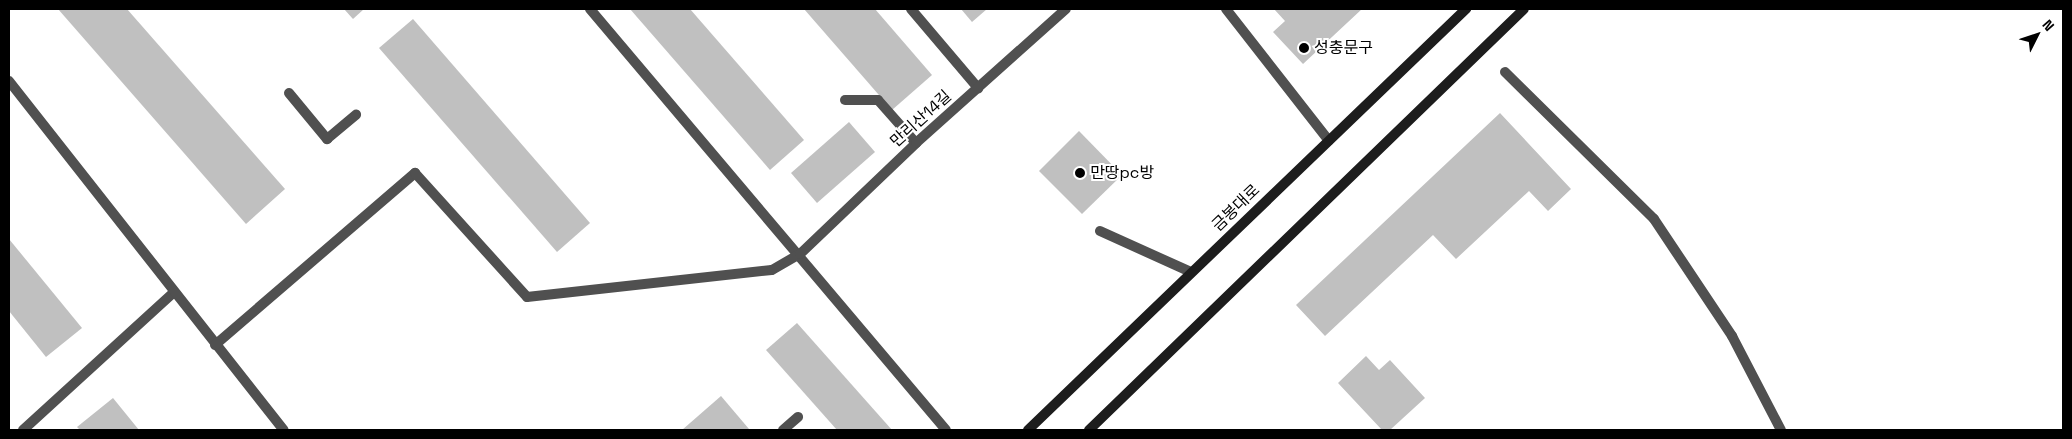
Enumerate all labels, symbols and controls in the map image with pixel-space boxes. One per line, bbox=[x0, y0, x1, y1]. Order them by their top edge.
north arrow bbox=[2012, 10, 2062, 60]
text: N bbox=[2038, 16, 2058, 35]
place label: 성충문구 bbox=[1314, 38, 1373, 58]
marker: 성충문구 bbox=[1298, 42, 1310, 54]
street label: 만리산14길 bbox=[886, 87, 956, 151]
place label: 만땅pc방 bbox=[1090, 163, 1154, 183]
marker: 만땅pc방 bbox=[1074, 167, 1086, 179]
street label: 금봉대로 bbox=[1208, 181, 1264, 235]

